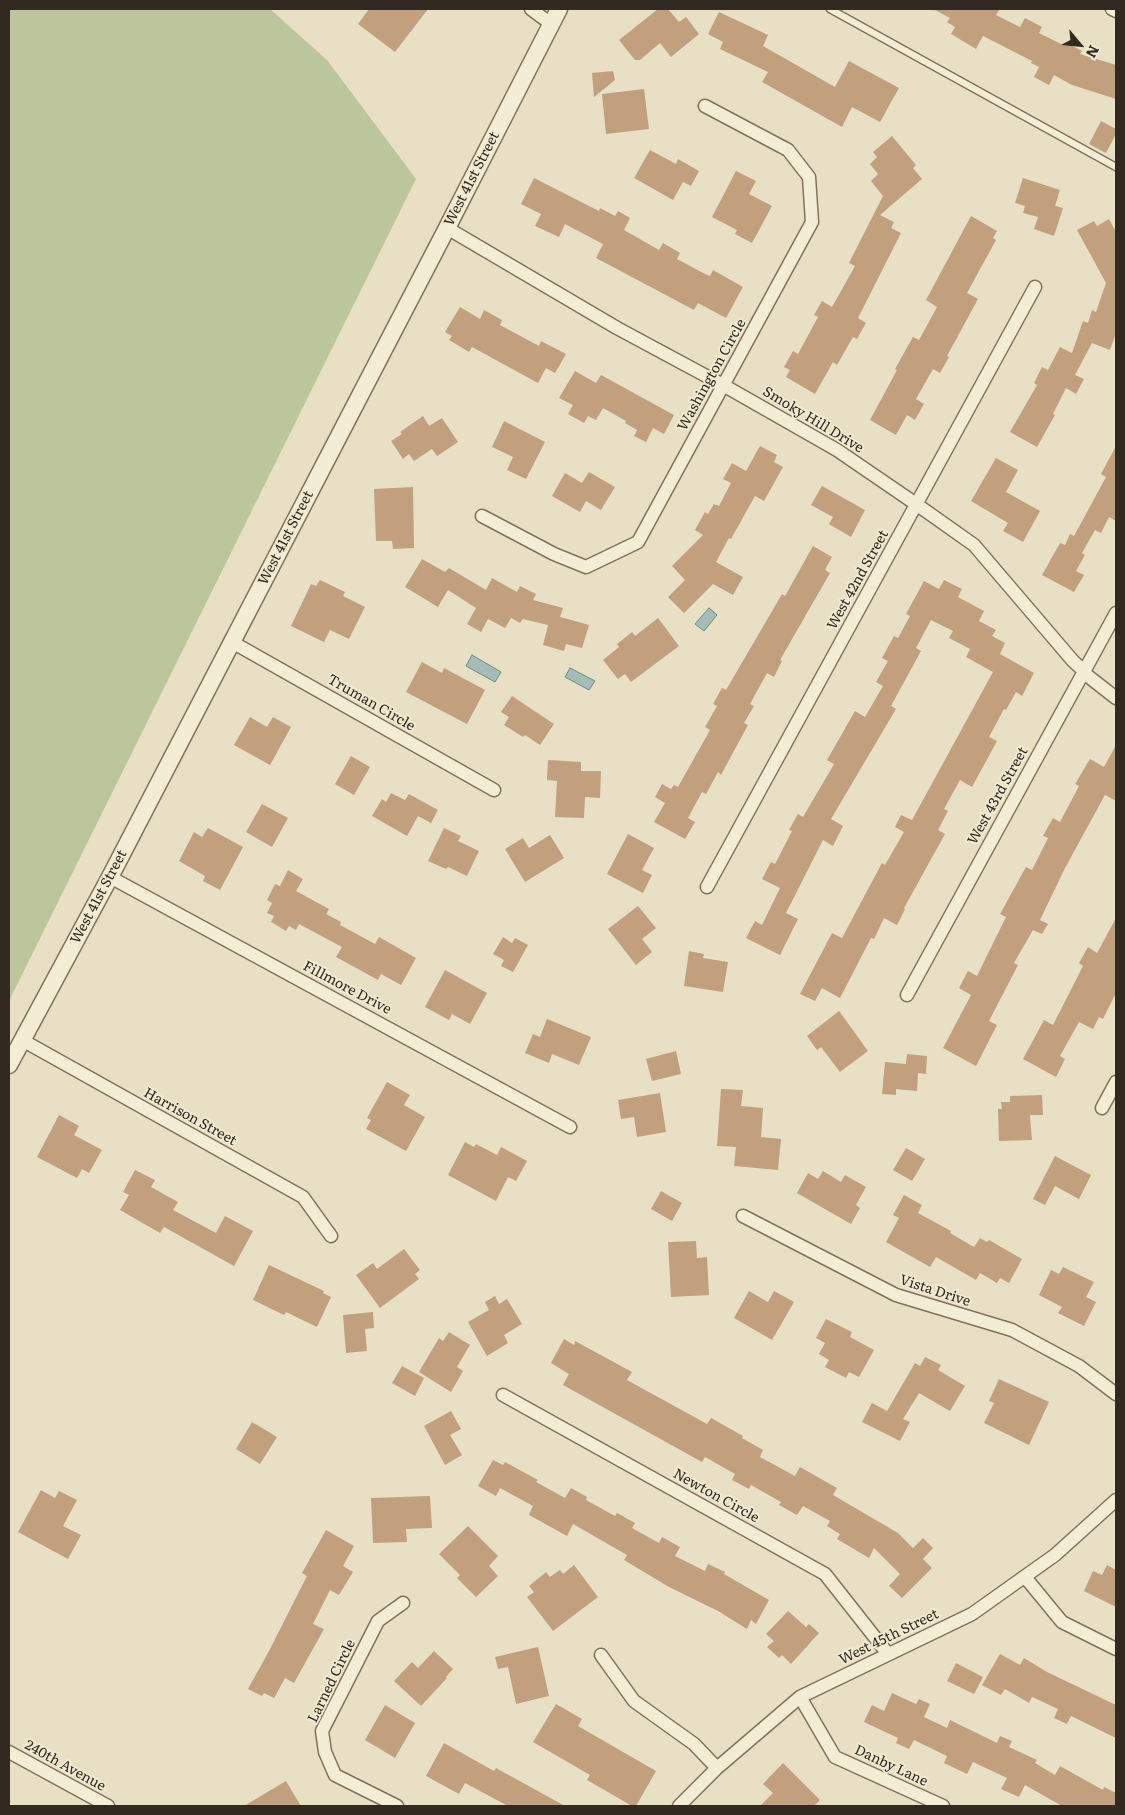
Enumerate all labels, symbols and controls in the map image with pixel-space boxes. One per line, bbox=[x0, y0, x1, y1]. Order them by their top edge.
north arrow bbox=[1055, 20, 1105, 70]
text: N bbox=[1082, 42, 1105, 62]
street label: West 41st Street bbox=[441, 129, 503, 229]
street label: Washington Circle bbox=[674, 316, 750, 434]
street label: Smoky Hill Drive bbox=[760, 383, 866, 457]
street label: West 41st Street bbox=[255, 488, 317, 588]
street label: West 42nd Street bbox=[824, 527, 892, 633]
street label: Truman Circle bbox=[324, 671, 418, 735]
street label: West 43rd Street bbox=[964, 744, 1032, 848]
street label: West 41st Street bbox=[67, 847, 131, 947]
street label: Fillmore Drive bbox=[300, 958, 394, 1018]
street label: Harrison Street bbox=[141, 1085, 239, 1149]
street label: Vista Drive bbox=[897, 1272, 973, 1310]
street label: Newton Circle bbox=[670, 1466, 762, 1526]
street label: West 45th Street bbox=[837, 1606, 941, 1668]
street label: Larned Circle bbox=[305, 1637, 359, 1725]
street label: 240th Avenue bbox=[22, 1737, 108, 1795]
street label: Danby Lane bbox=[852, 1742, 930, 1790]

